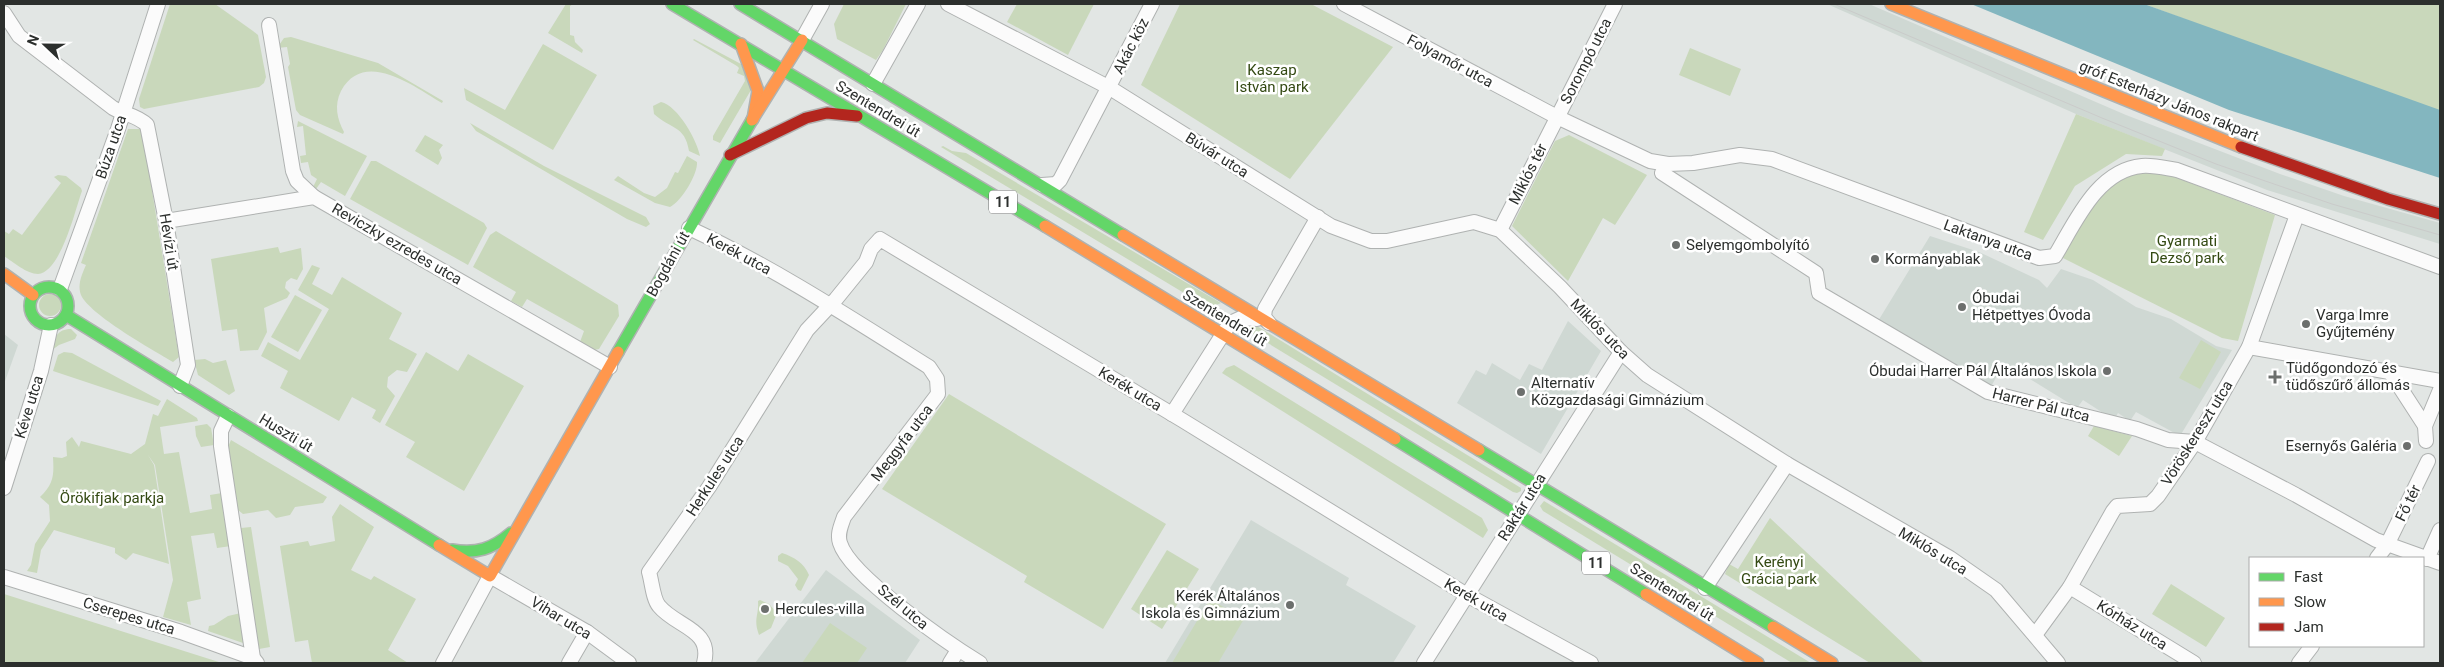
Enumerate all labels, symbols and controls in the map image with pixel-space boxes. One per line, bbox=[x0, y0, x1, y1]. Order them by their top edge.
street label: Akác köz bbox=[1109, 15, 1153, 77]
street label: Sorompó utca bbox=[1557, 15, 1615, 107]
north arrow bbox=[20, 20, 70, 70]
street label: Folyamőr utca bbox=[1404, 31, 1496, 91]
text: N bbox=[24, 33, 42, 48]
street label: gróf Esterházy János rakpart bbox=[2077, 57, 2261, 145]
park label: Kaszap István park bbox=[1235, 61, 1309, 96]
street label: Szentendrei út bbox=[832, 77, 924, 141]
street label: Búza utca bbox=[92, 113, 130, 181]
street label: Búvár utca bbox=[1182, 129, 1252, 181]
street label: Miklós tér bbox=[1505, 141, 1551, 207]
road number: 11 bbox=[989, 190, 1017, 213]
street label: Reviczky ezredes utca bbox=[329, 199, 465, 289]
street label: Hévízi út bbox=[156, 212, 182, 272]
street label: Laktanya utca bbox=[1941, 216, 2035, 264]
street label: Bogdáni út bbox=[643, 228, 693, 300]
street label: Kerék utca bbox=[704, 229, 774, 279]
park label: Gyarmati Dezső park bbox=[2150, 232, 2225, 267]
place label: Selyemgombolyító bbox=[1686, 236, 1810, 254]
marker: Selyemgombolyító bbox=[1670, 239, 1682, 251]
place label: Kormányablak bbox=[1885, 250, 1981, 268]
marker: Kormányablak bbox=[1869, 253, 1881, 265]
street label: Szentendrei út bbox=[1179, 286, 1271, 350]
place label: Óbudai Hétpettyes Óvoda bbox=[1972, 289, 2091, 324]
street label: Miklós utca bbox=[1567, 295, 1633, 363]
marker: Óbudai Hétpettyes Óvoda bbox=[1956, 301, 1968, 313]
place label: Varga Imre Gyűjtemény bbox=[2316, 306, 2395, 341]
marker: Varga Imre Gyűjtemény bbox=[2300, 318, 2312, 330]
place label: Tüdőgondozó és tüdőszűrő állomás bbox=[2286, 359, 2410, 394]
place label: Óbudai Harrer Pál Általános Iskola bbox=[1869, 362, 2097, 380]
street label: Kerék utca bbox=[1095, 363, 1165, 415]
marker: Óbudai Harrer Pál Általános Iskola bbox=[2101, 365, 2113, 377]
marker: Tüdőgondozó és tüdőszűrő állomás bbox=[2268, 370, 2282, 384]
street label: Kéve utca bbox=[11, 373, 47, 441]
place label: Alternatív Közgazdasági Gimnázium bbox=[1531, 374, 1704, 409]
street label: Vöröskereszt utca bbox=[2157, 377, 2237, 489]
street label: Harrer Pál utca bbox=[1990, 384, 2092, 426]
marker: Alternatív Közgazdasági Gimnázium bbox=[1515, 386, 1527, 398]
street label: Meggyfa utca bbox=[867, 401, 937, 485]
street label: Huszti út bbox=[256, 410, 316, 456]
street label: Herkules utca bbox=[682, 433, 748, 519]
place label: Esernyős Galéria bbox=[2286, 437, 2397, 455]
marker: Esernyős Galéria bbox=[2401, 440, 2413, 452]
street label: Raktár utca bbox=[1494, 470, 1550, 544]
street label: Fő tér bbox=[2392, 482, 2424, 524]
park label: Örökifjak parkja bbox=[60, 489, 164, 507]
street label: Miklós utca bbox=[1895, 523, 1971, 579]
road number: 11 bbox=[1582, 552, 1610, 574]
park label: Kerényi Grácia park bbox=[1741, 553, 1817, 588]
legend bbox=[2249, 557, 2424, 647]
street label: Szentendrei út bbox=[1627, 559, 1717, 625]
text: Fast bbox=[2294, 568, 2323, 586]
street label: Kerék utca bbox=[1441, 575, 1511, 625]
street label: Szél utca bbox=[874, 581, 932, 633]
place label: Kerék Általános Iskola és Gimnázium bbox=[1141, 587, 1280, 622]
street label: Cserepes utca bbox=[81, 593, 177, 639]
street label: Vihar utca bbox=[527, 593, 595, 643]
text: Slow bbox=[2294, 593, 2326, 611]
street label: Kórház utca bbox=[2093, 596, 2171, 654]
marker: Kerék Általános Iskola és Gimnázium bbox=[1284, 599, 1296, 611]
place label: Hercules-villa bbox=[775, 600, 865, 618]
marker: Hercules-villa bbox=[759, 603, 771, 615]
text: Jam bbox=[2294, 618, 2324, 636]

